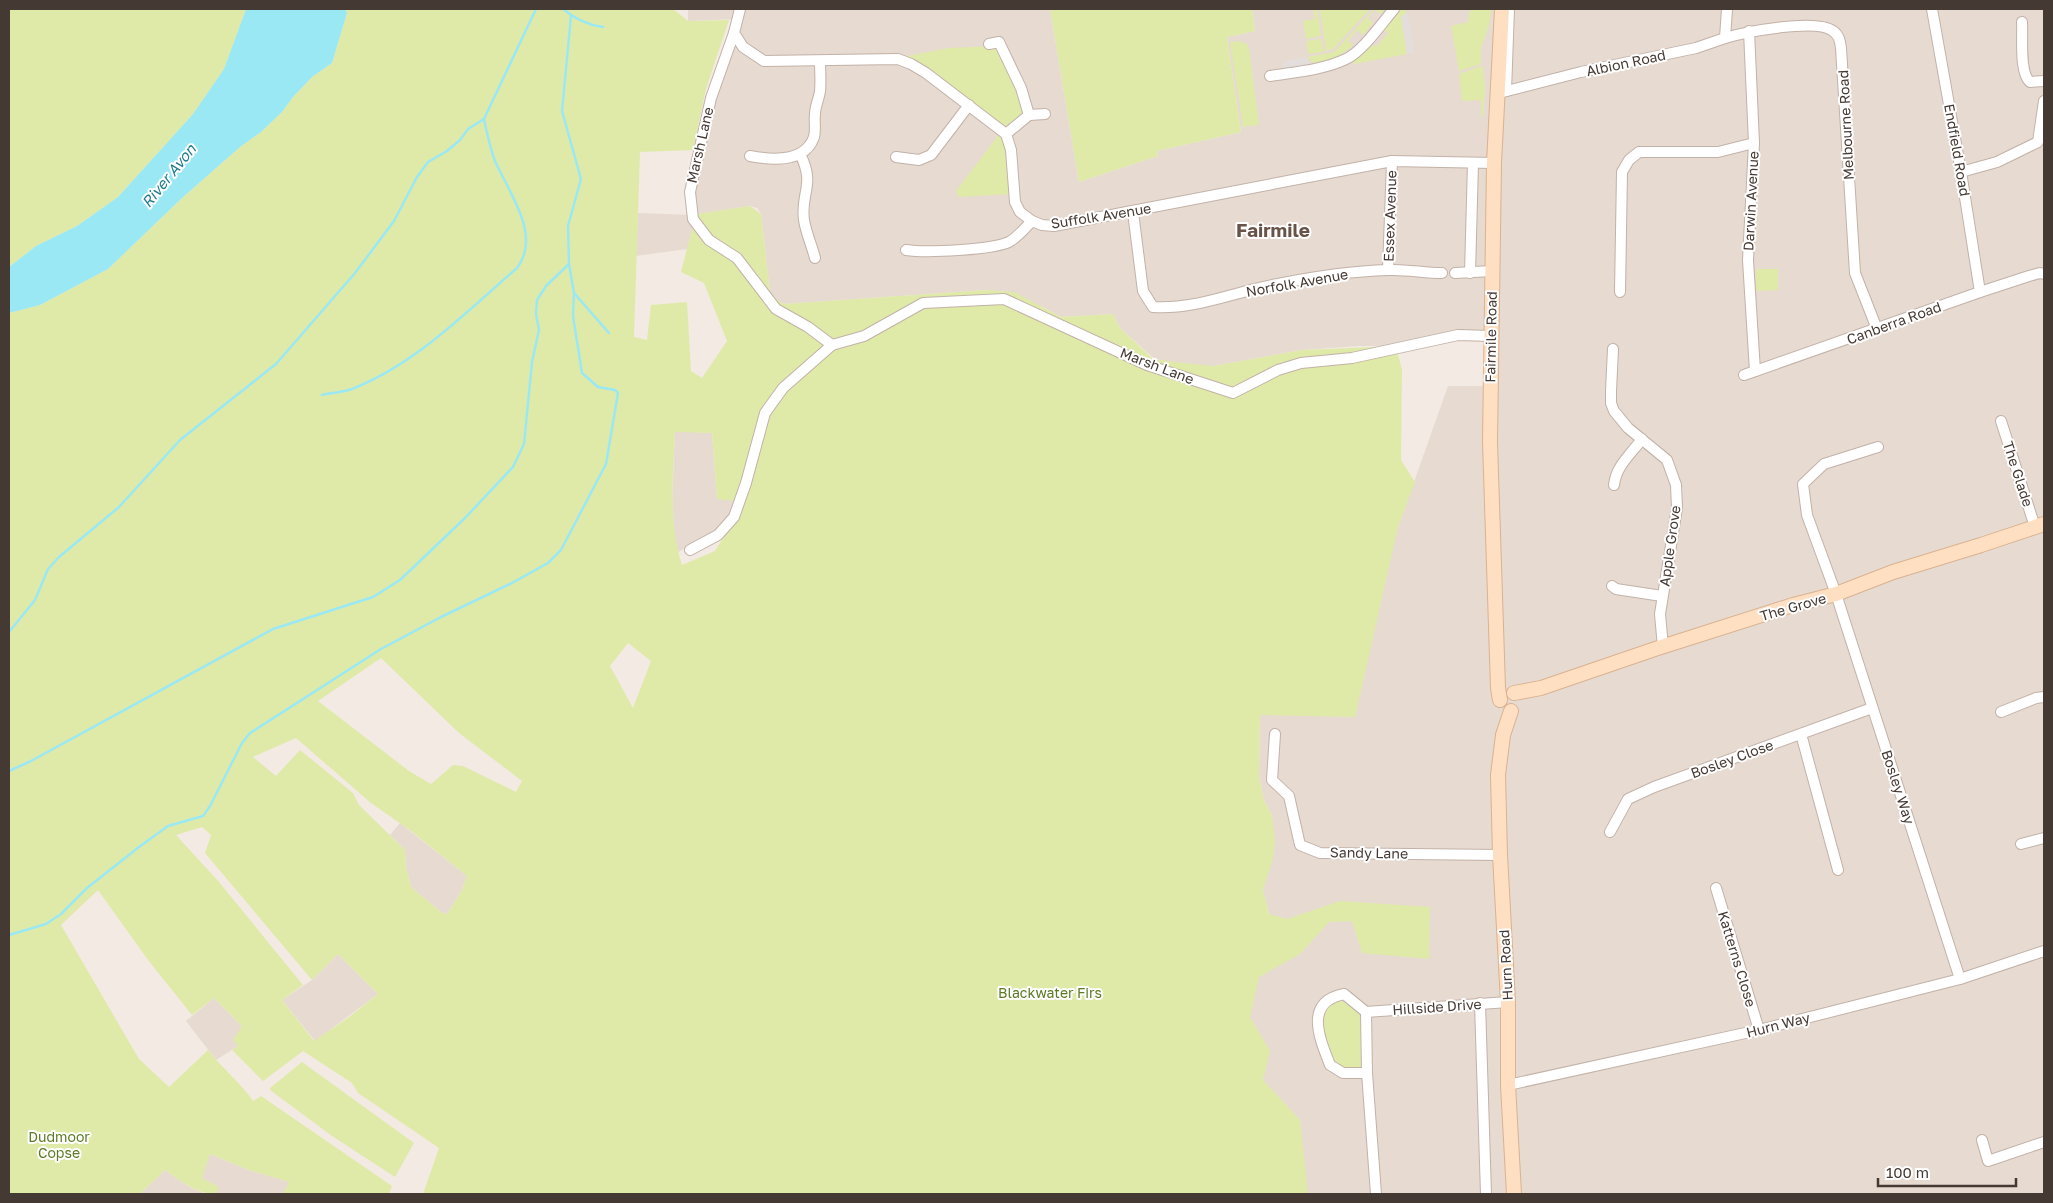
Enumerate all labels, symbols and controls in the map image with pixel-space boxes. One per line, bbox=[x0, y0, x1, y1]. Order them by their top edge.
street label: Albion Road bbox=[1585, 46, 1667, 79]
street label: Melbourne Road bbox=[1834, 70, 1857, 180]
street label: Endfield Road bbox=[1941, 102, 1974, 197]
street label: Marsh Lane bbox=[682, 105, 717, 185]
water label: River Avon bbox=[137, 140, 200, 211]
street label: Darwin Avenue bbox=[1739, 151, 1762, 251]
street label: Essex Avenue bbox=[1379, 170, 1400, 262]
street label: Suffolk Avenue bbox=[1050, 199, 1152, 232]
district label: Fairmile bbox=[1236, 218, 1310, 241]
street label: Norfolk Avenue bbox=[1244, 265, 1349, 300]
street label: Fairmile Road bbox=[1481, 291, 1500, 383]
street label: Canberra Road bbox=[1844, 298, 1943, 347]
street label: Marsh Lane bbox=[1118, 344, 1196, 387]
street label: The Glade bbox=[2000, 439, 2037, 509]
street label: Apple Grove bbox=[1655, 504, 1684, 587]
street label: The Grove bbox=[1758, 589, 1828, 624]
street label: Bosley Close bbox=[1688, 736, 1775, 781]
street label: Bosley Way bbox=[1878, 748, 1919, 826]
street label: Sandy Lane bbox=[1330, 843, 1408, 862]
street label: Katterns Close bbox=[1715, 909, 1760, 1009]
street label: Hurn Road bbox=[1495, 929, 1516, 1001]
park label: Blackwater Firs bbox=[998, 984, 1102, 1001]
street label: Hillside Drive bbox=[1392, 995, 1482, 1018]
street label: Hurn Way bbox=[1744, 1008, 1812, 1041]
park label: Dudmoor Copse bbox=[28, 1128, 90, 1161]
scale bar bbox=[1878, 1156, 2016, 1188]
text: 100 m bbox=[1886, 1163, 1929, 1181]

